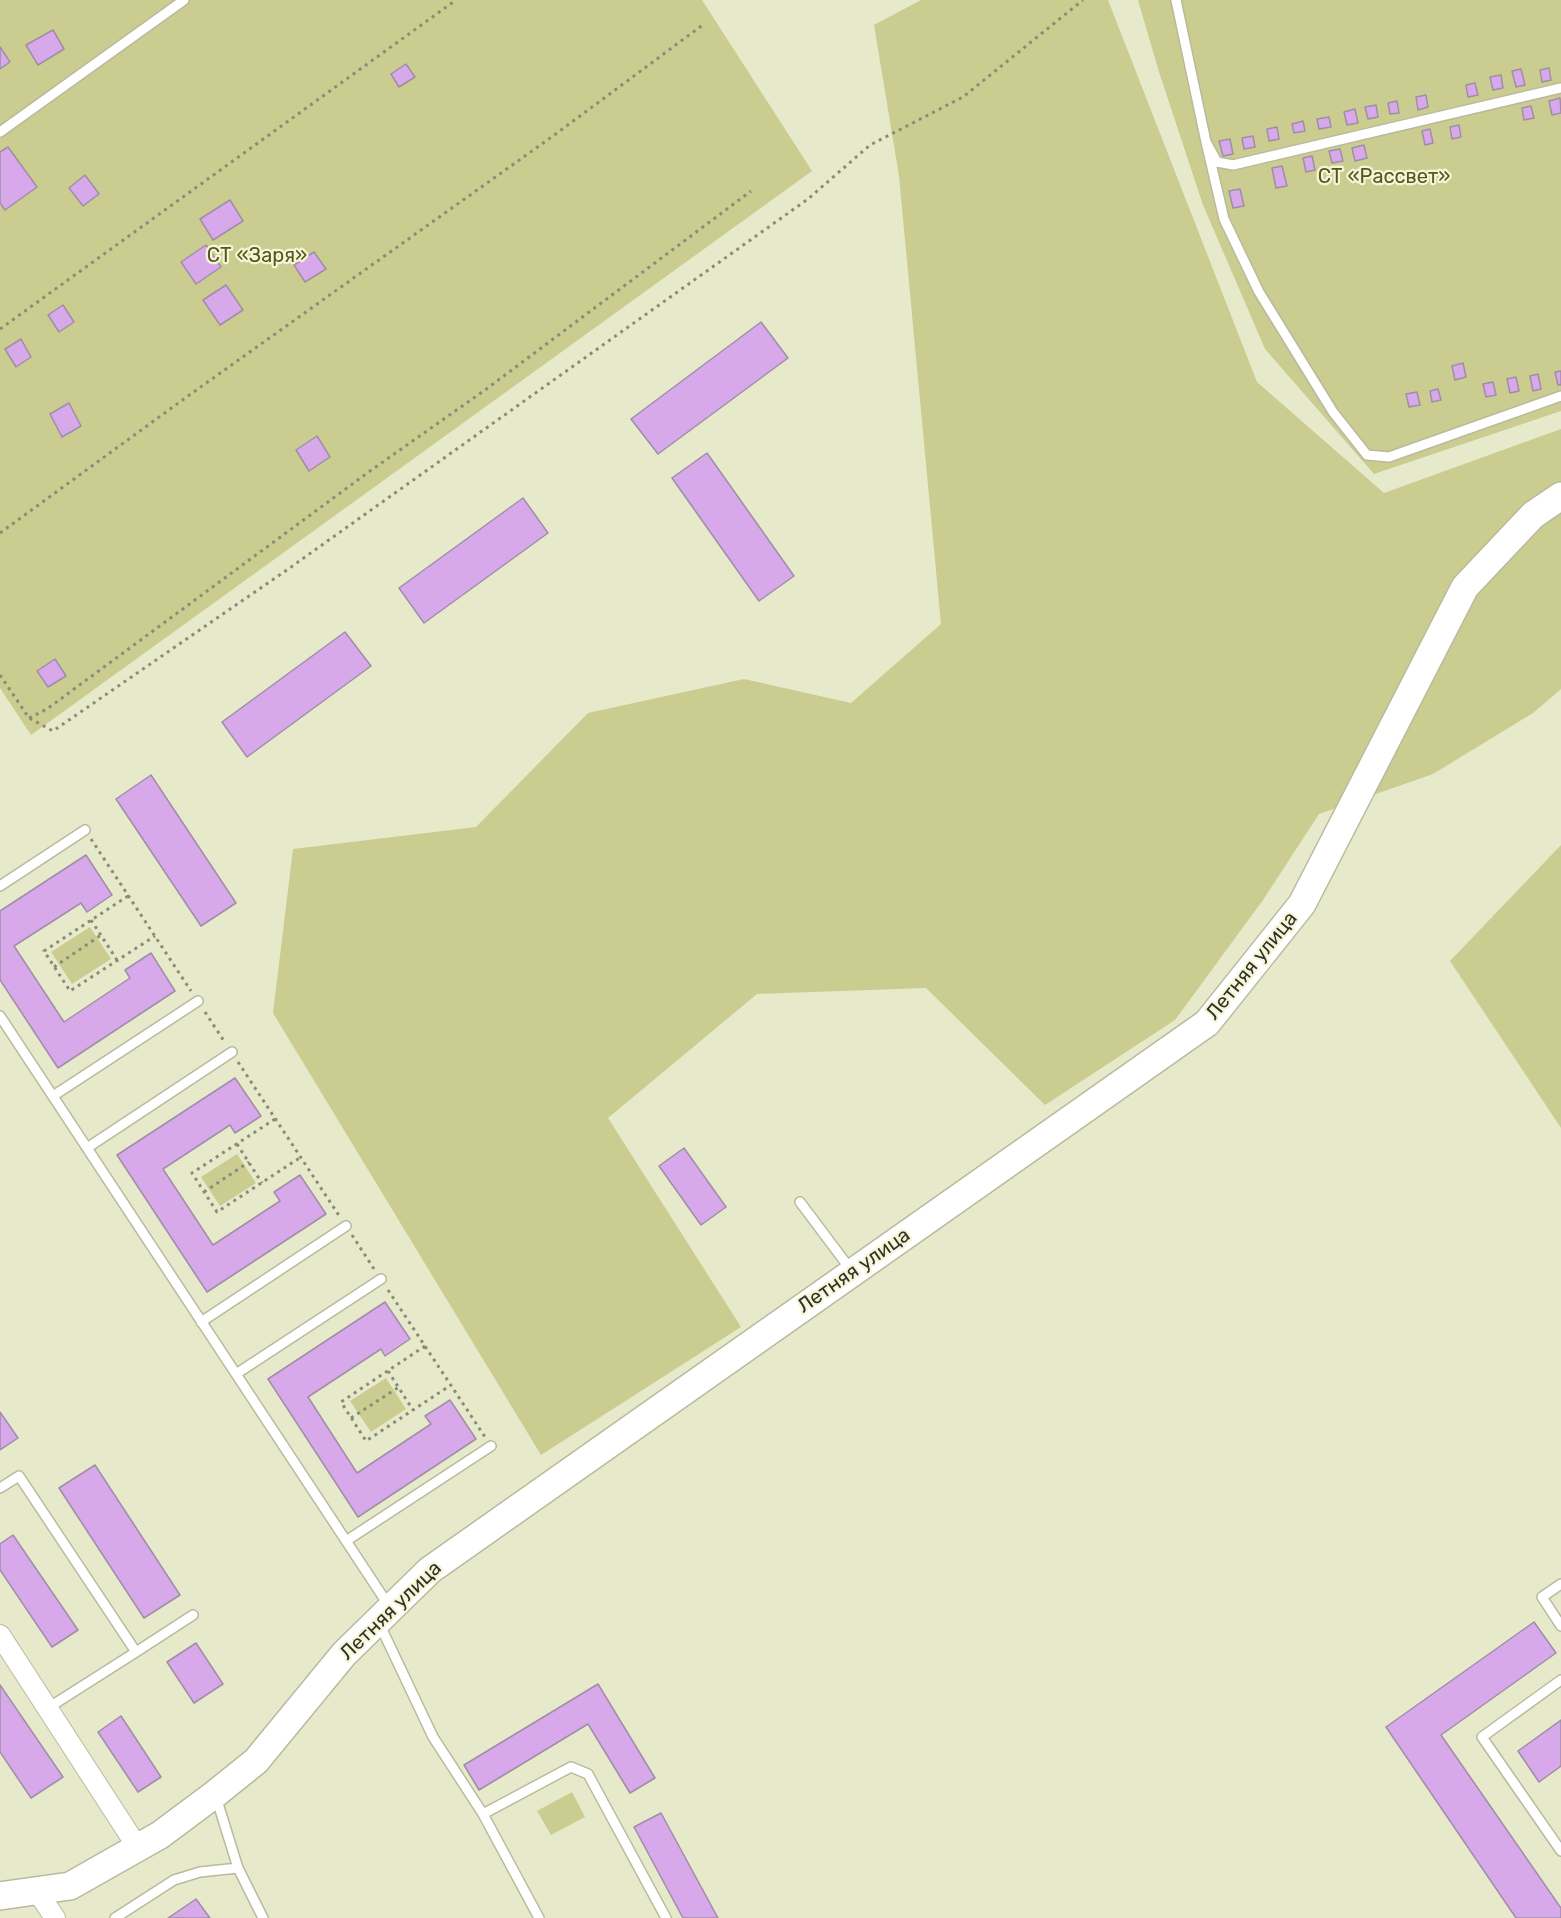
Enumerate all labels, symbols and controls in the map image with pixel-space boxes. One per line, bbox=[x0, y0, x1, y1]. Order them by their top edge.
park label: СТ «Рассвет» bbox=[1318, 165, 1450, 189]
park label: СТ «Заря» bbox=[207, 244, 307, 268]
street label: Летняя улица bbox=[1201, 907, 1303, 1025]
street label: Летняя улица bbox=[793, 1223, 915, 1319]
street label: Летняя улица bbox=[335, 1557, 447, 1665]

